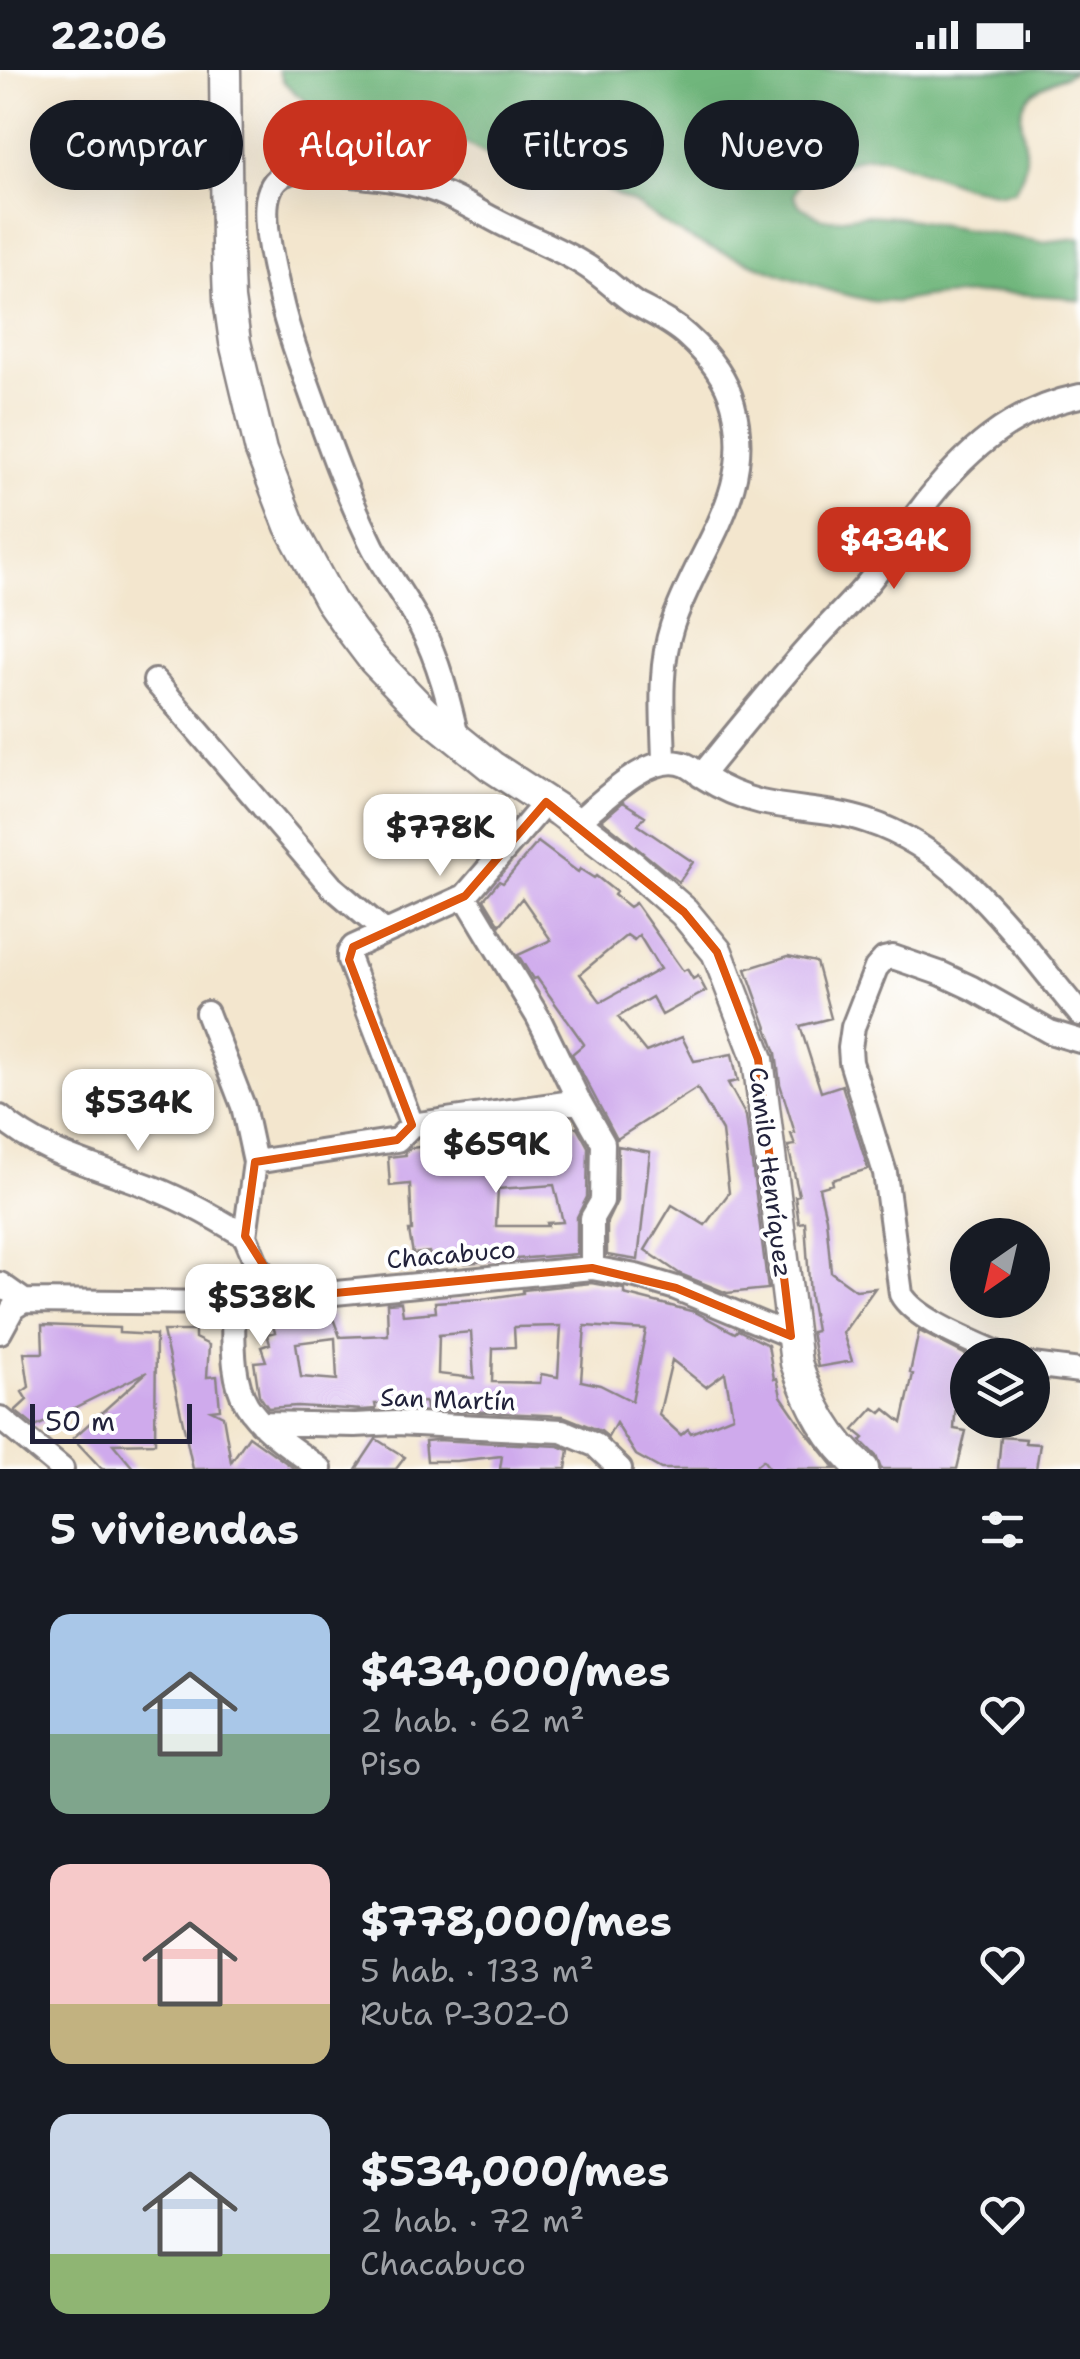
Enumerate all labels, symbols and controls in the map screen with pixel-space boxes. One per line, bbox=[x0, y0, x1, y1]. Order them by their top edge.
text: 22:06 bbox=[50, 10, 167, 61]
chip: Comprar bbox=[30, 100, 243, 190]
chip: Alquilar bbox=[263, 100, 467, 190]
chip: Filtros bbox=[487, 100, 664, 190]
chip: Nuevo bbox=[684, 100, 859, 190]
pin: $434K bbox=[824, 507, 964, 592]
text: $434K bbox=[840, 518, 948, 561]
pin: $778K bbox=[370, 794, 510, 879]
text: $778K bbox=[385, 805, 495, 848]
street label: Camilo Henríquez bbox=[741, 1065, 801, 1279]
pin: $534K bbox=[68, 1069, 208, 1154]
text: $534K bbox=[84, 1080, 192, 1123]
pin: $659K bbox=[426, 1111, 566, 1196]
text: $659K bbox=[442, 1122, 550, 1165]
north arrow bbox=[950, 1218, 1050, 1318]
map controls bbox=[950, 1218, 1050, 1438]
street label: Chacabuco bbox=[385, 1231, 517, 1277]
pin: $538K bbox=[191, 1264, 331, 1349]
text: $538K bbox=[207, 1275, 315, 1318]
button: layers bbox=[950, 1338, 1050, 1438]
street label: San Martín bbox=[380, 1380, 516, 1418]
scale bar bbox=[30, 1399, 192, 1444]
text: 50 m bbox=[45, 1402, 115, 1440]
text: 5 viviendas bbox=[50, 1501, 299, 1557]
icon: filters bbox=[975, 1502, 1030, 1557]
text: $434,000/mes bbox=[360, 1643, 671, 1699]
icon: home bbox=[130, 1654, 250, 1774]
icon: heart bbox=[975, 1687, 1030, 1742]
text: 2 hab. · 62 m² bbox=[360, 1699, 585, 1742]
text: Piso bbox=[360, 1742, 421, 1785]
text: $778,000/mes bbox=[360, 1893, 672, 1949]
icon: home bbox=[130, 1904, 250, 2024]
icon: heart bbox=[975, 1937, 1030, 1992]
text: 5 hab. · 133 m² bbox=[360, 1949, 594, 1992]
text: Ruta P-302-O bbox=[360, 1992, 570, 2035]
text: $534,000/mes bbox=[360, 2143, 669, 2199]
icon: home bbox=[130, 2154, 250, 2274]
icon: heart bbox=[975, 2187, 1030, 2242]
text: 2 hab. · 72 m² bbox=[360, 2199, 584, 2242]
text: Chacabuco bbox=[360, 2242, 526, 2285]

